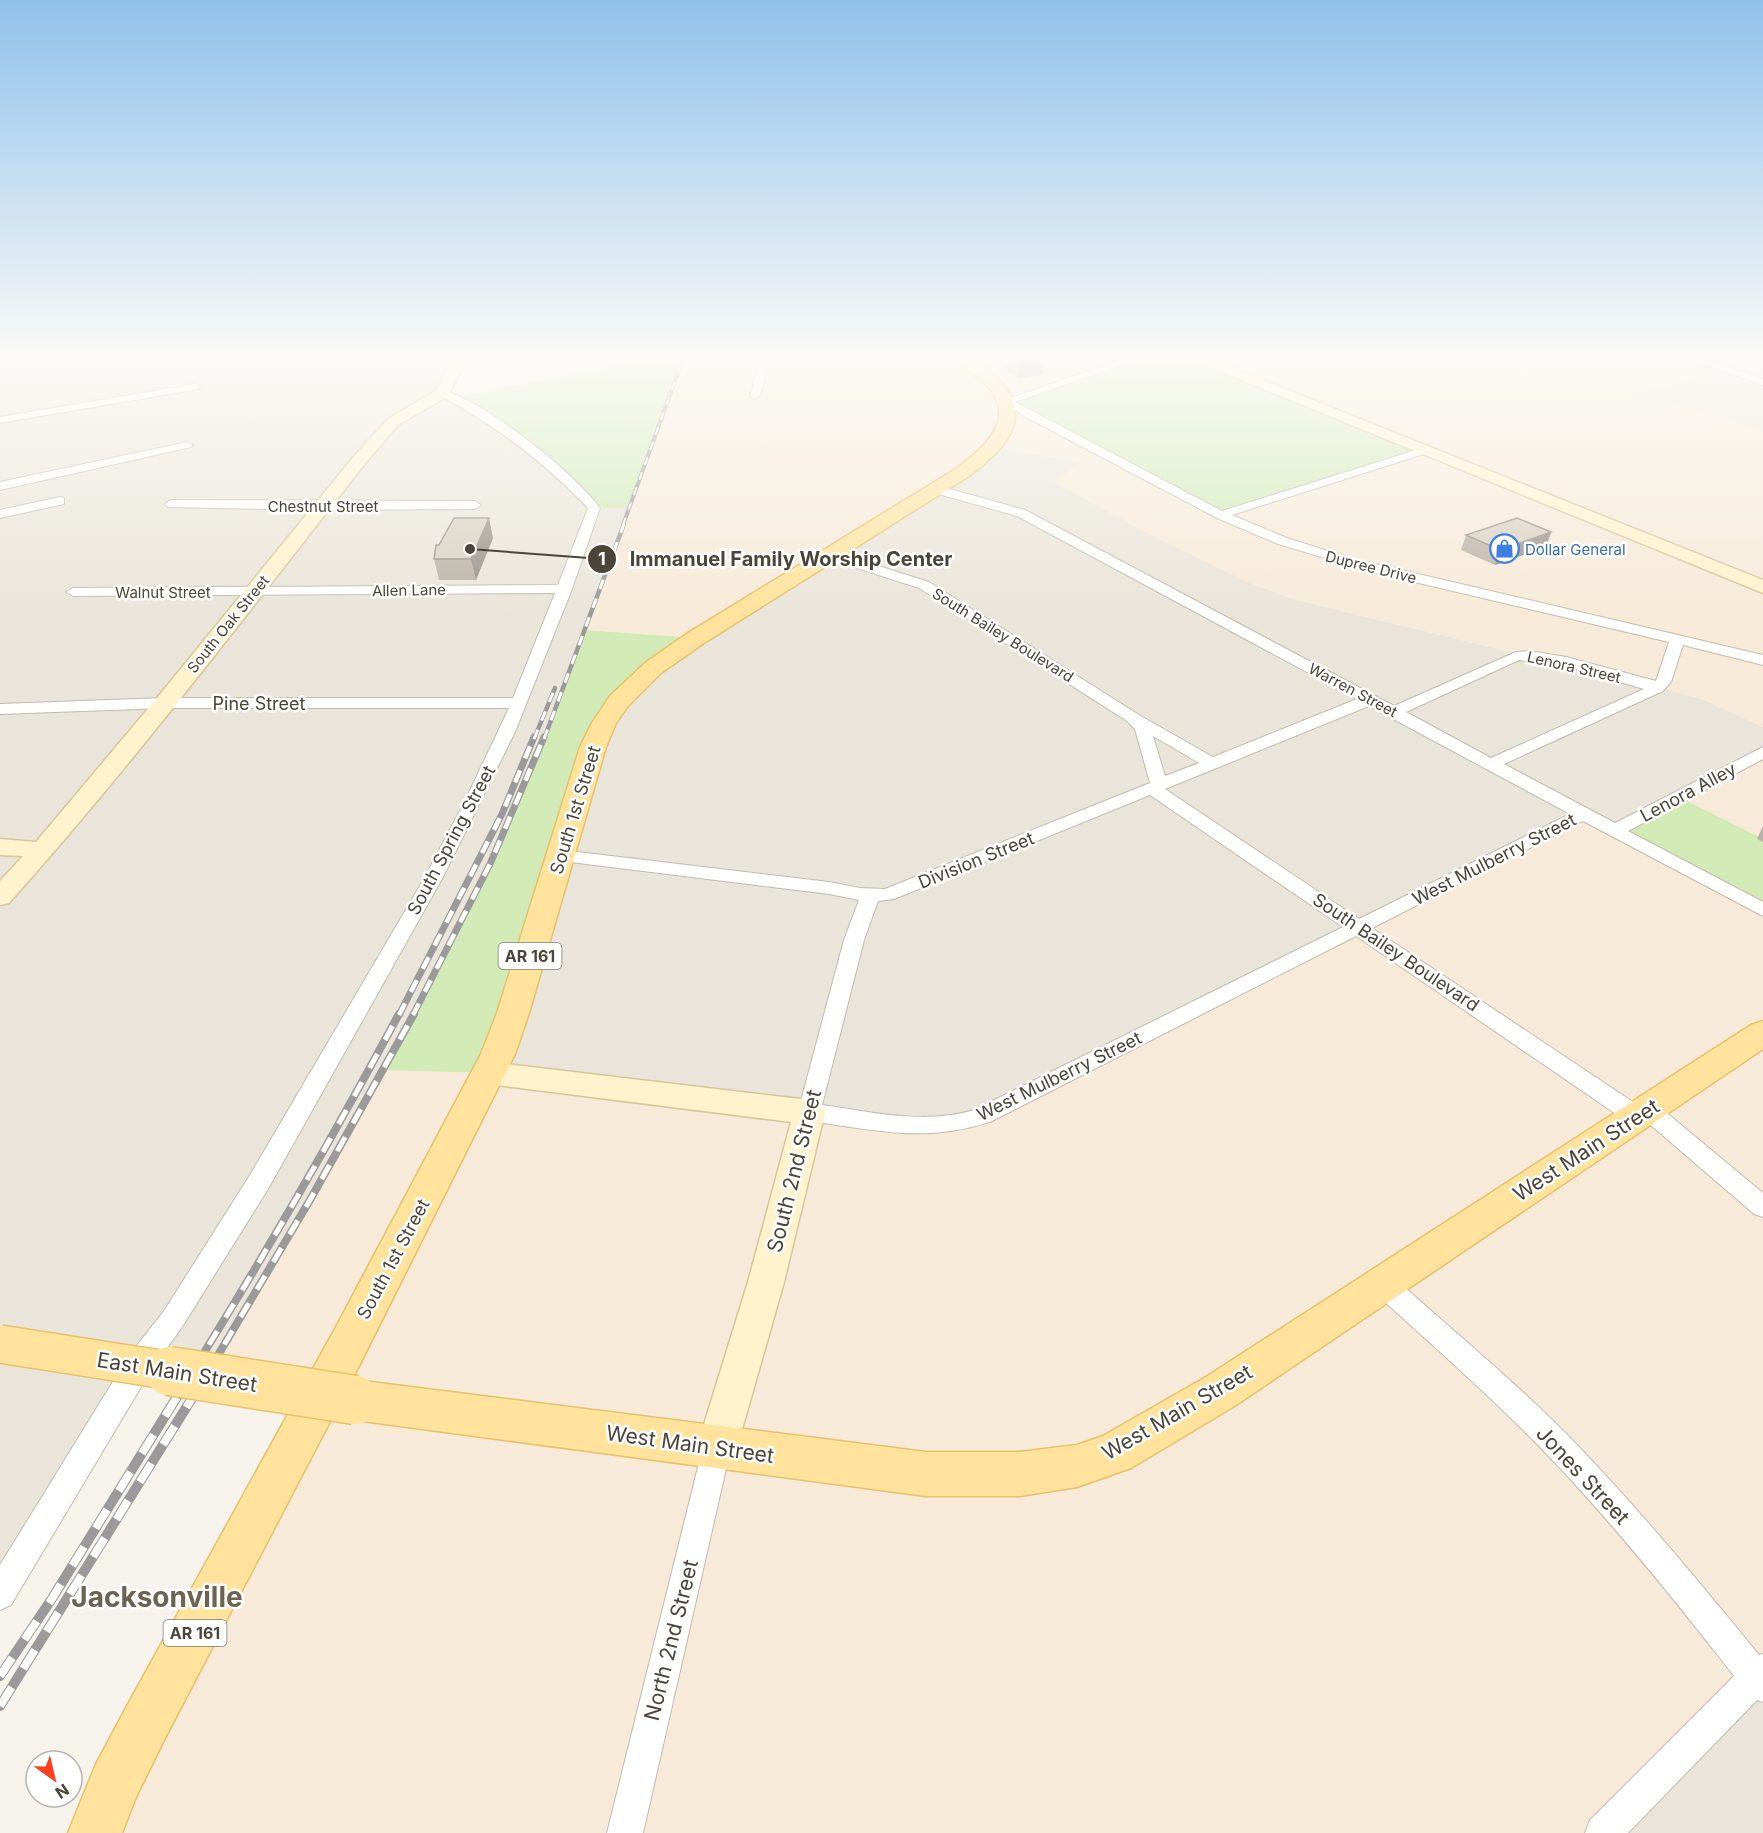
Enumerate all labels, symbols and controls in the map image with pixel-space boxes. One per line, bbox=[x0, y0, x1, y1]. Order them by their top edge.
street label: Chestnut Street bbox=[268, 497, 378, 516]
shop icon: Dollar General bbox=[1488, 533, 1520, 565]
callout: Immanuel Family Worship Center bbox=[587, 540, 964, 578]
place label: Dollar General bbox=[1525, 540, 1626, 559]
text: Immanuel Family Worship Center bbox=[630, 547, 952, 571]
street label: Dupree Drive bbox=[1323, 547, 1419, 587]
text: 1 bbox=[598, 548, 606, 569]
street label: South Oak Street bbox=[183, 571, 273, 677]
street label: Allen Lane bbox=[372, 580, 446, 600]
street label: Walnut Street bbox=[115, 583, 211, 602]
street label: South Bailey Boulevard bbox=[929, 584, 1077, 686]
street label: Lenora Street bbox=[1525, 647, 1623, 687]
street label: Warren Street bbox=[1305, 659, 1401, 721]
street label: Pine Street bbox=[213, 693, 306, 714]
street label: South 1st Street bbox=[545, 743, 605, 877]
street label: Lenora Alley bbox=[1637, 758, 1739, 826]
street label: South Spring Street bbox=[403, 762, 499, 918]
street label: West Mulberry Street bbox=[1409, 809, 1579, 909]
street label: Division Street bbox=[915, 827, 1037, 893]
street label: South Bailey Boulevard bbox=[1309, 889, 1483, 1015]
road number: AR 161 bbox=[498, 943, 562, 969]
street label: West Mulberry Street bbox=[973, 1027, 1145, 1125]
street label: South 2nd Street bbox=[762, 1087, 826, 1255]
street label: West Main Street bbox=[1508, 1093, 1664, 1207]
street label: South 1st Street bbox=[352, 1195, 434, 1323]
street label: East Main Street bbox=[95, 1347, 259, 1397]
street label: West Main Street bbox=[1098, 1359, 1257, 1465]
street label: West Main Street bbox=[605, 1420, 776, 1468]
street label: Jones Street bbox=[1531, 1421, 1635, 1530]
street label: North 2nd Street bbox=[639, 1557, 703, 1723]
district label: Jacksonville bbox=[71, 1580, 243, 1614]
road number: AR 161 bbox=[164, 1620, 226, 1646]
north arrow bbox=[24, 1749, 84, 1809]
text: N bbox=[52, 1780, 73, 1803]

